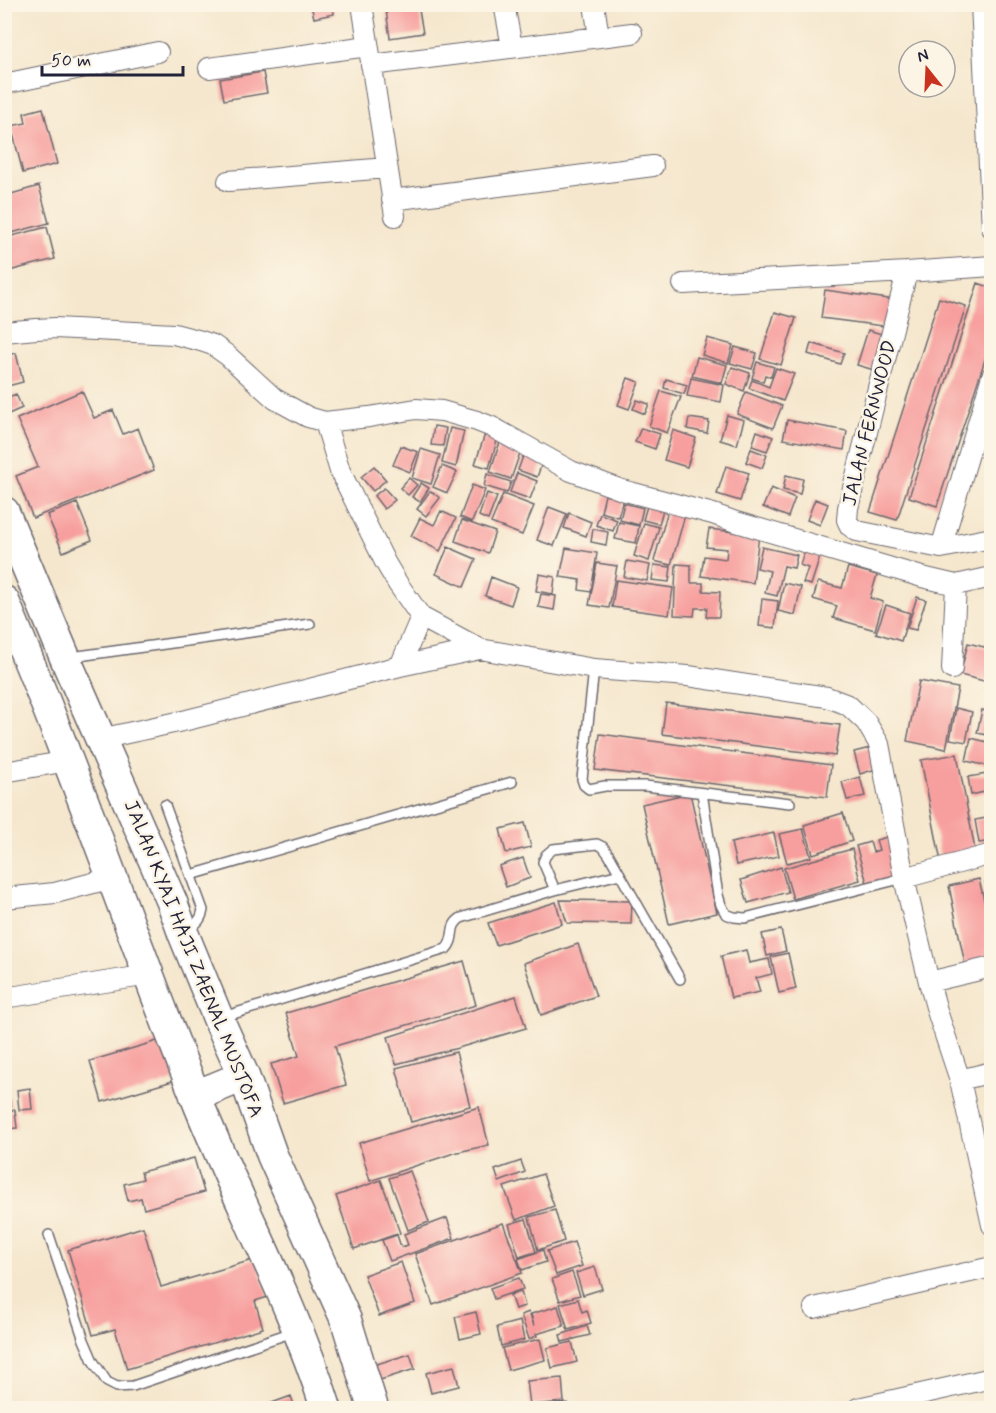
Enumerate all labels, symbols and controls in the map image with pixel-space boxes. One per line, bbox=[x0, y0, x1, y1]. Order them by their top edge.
scale bar bbox=[42, 39, 183, 77]
north arrow bbox=[897, 39, 957, 99]
text: N bbox=[915, 45, 931, 68]
text: 50 m bbox=[51, 49, 91, 73]
street label: JALAN FERNWOOD bbox=[836, 337, 904, 509]
street label: JALAN KYAI HAJI ZAENAL MUSTOFA bbox=[117, 796, 269, 1122]

